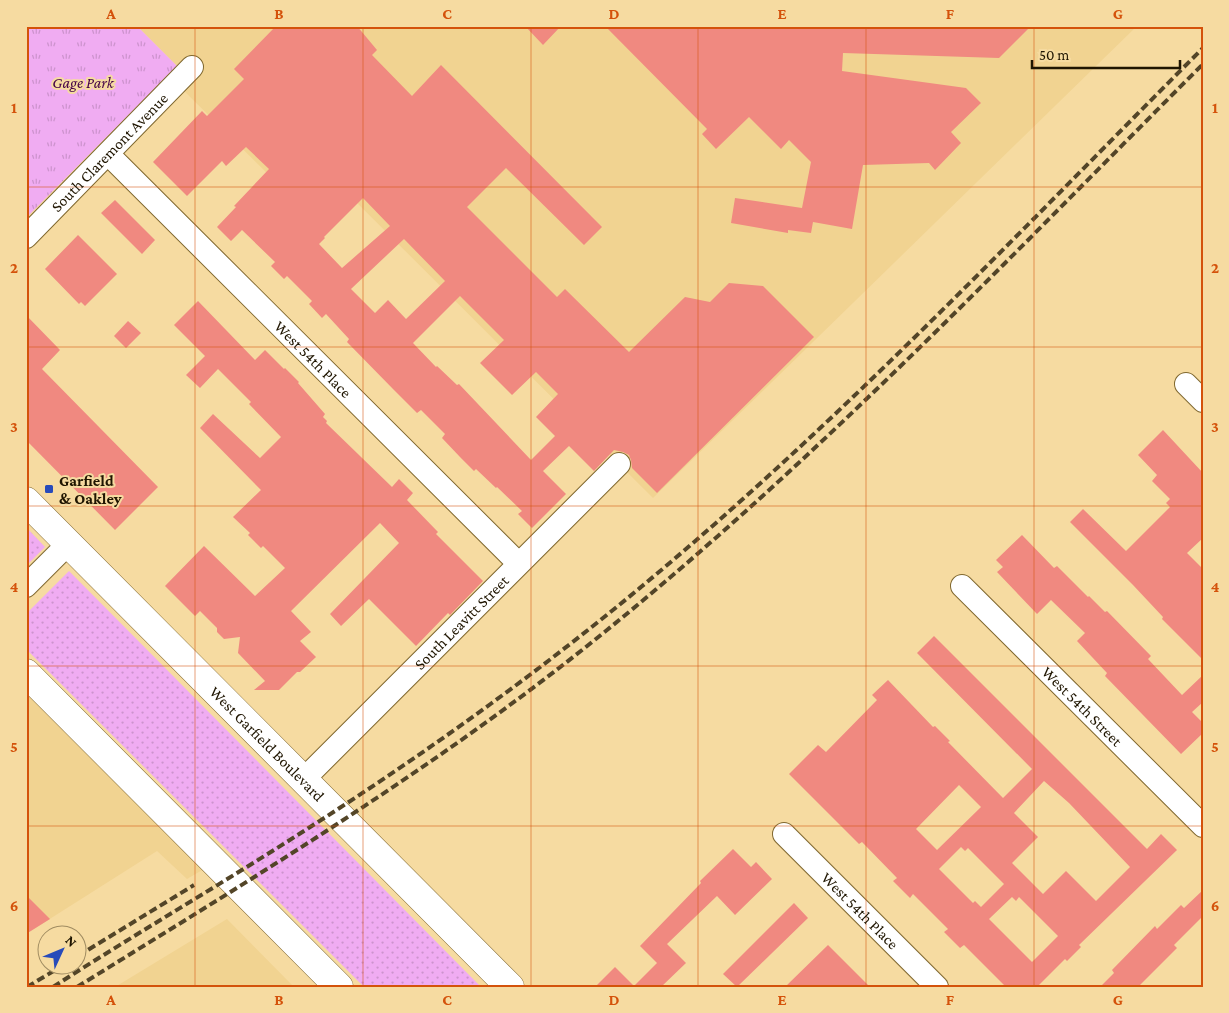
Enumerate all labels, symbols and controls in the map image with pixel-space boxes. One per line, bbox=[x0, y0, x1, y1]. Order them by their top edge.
text: A bbox=[105, 5, 116, 22]
text: B bbox=[274, 5, 284, 22]
text: C bbox=[442, 5, 452, 22]
text: D bbox=[608, 5, 620, 22]
text: E bbox=[777, 5, 787, 22]
text: F bbox=[946, 5, 955, 22]
text: G bbox=[1113, 5, 1123, 22]
scale bar bbox=[1032, 38, 1179, 70]
text: 50 m bbox=[1039, 47, 1069, 63]
park label: Gage Park bbox=[52, 74, 115, 92]
street label: South Claremont Avenue bbox=[48, 89, 171, 215]
text: 1 bbox=[11, 99, 17, 116]
text: 1 bbox=[1212, 99, 1218, 116]
text: 2 bbox=[10, 259, 18, 276]
text: 2 bbox=[1211, 259, 1219, 276]
street label: West 54th Place bbox=[271, 317, 355, 401]
text: 3 bbox=[10, 418, 18, 435]
text: 3 bbox=[1211, 418, 1219, 435]
place label: Garfield & Oakley bbox=[59, 472, 122, 507]
marker: Garfield & Oakley bbox=[43, 483, 55, 495]
street label: South Leavitt Street bbox=[410, 571, 512, 673]
text: 4 bbox=[10, 578, 19, 595]
text: 4 bbox=[1211, 578, 1220, 595]
street label: West 54th Street bbox=[1039, 663, 1126, 750]
street label: West Garfield Boulevard bbox=[207, 682, 328, 805]
text: 5 bbox=[10, 738, 18, 755]
text: 5 bbox=[1211, 738, 1219, 755]
street label: West 54th Place bbox=[818, 868, 902, 952]
text: 6 bbox=[10, 897, 18, 914]
text: 6 bbox=[1211, 897, 1219, 914]
north arrow bbox=[38, 926, 88, 976]
text: N bbox=[62, 932, 81, 950]
text: A bbox=[105, 991, 116, 1008]
text: B bbox=[274, 991, 284, 1008]
text: C bbox=[442, 991, 452, 1008]
text: D bbox=[608, 991, 620, 1008]
text: E bbox=[777, 991, 787, 1008]
text: F bbox=[946, 991, 955, 1008]
text: G bbox=[1113, 991, 1123, 1008]

